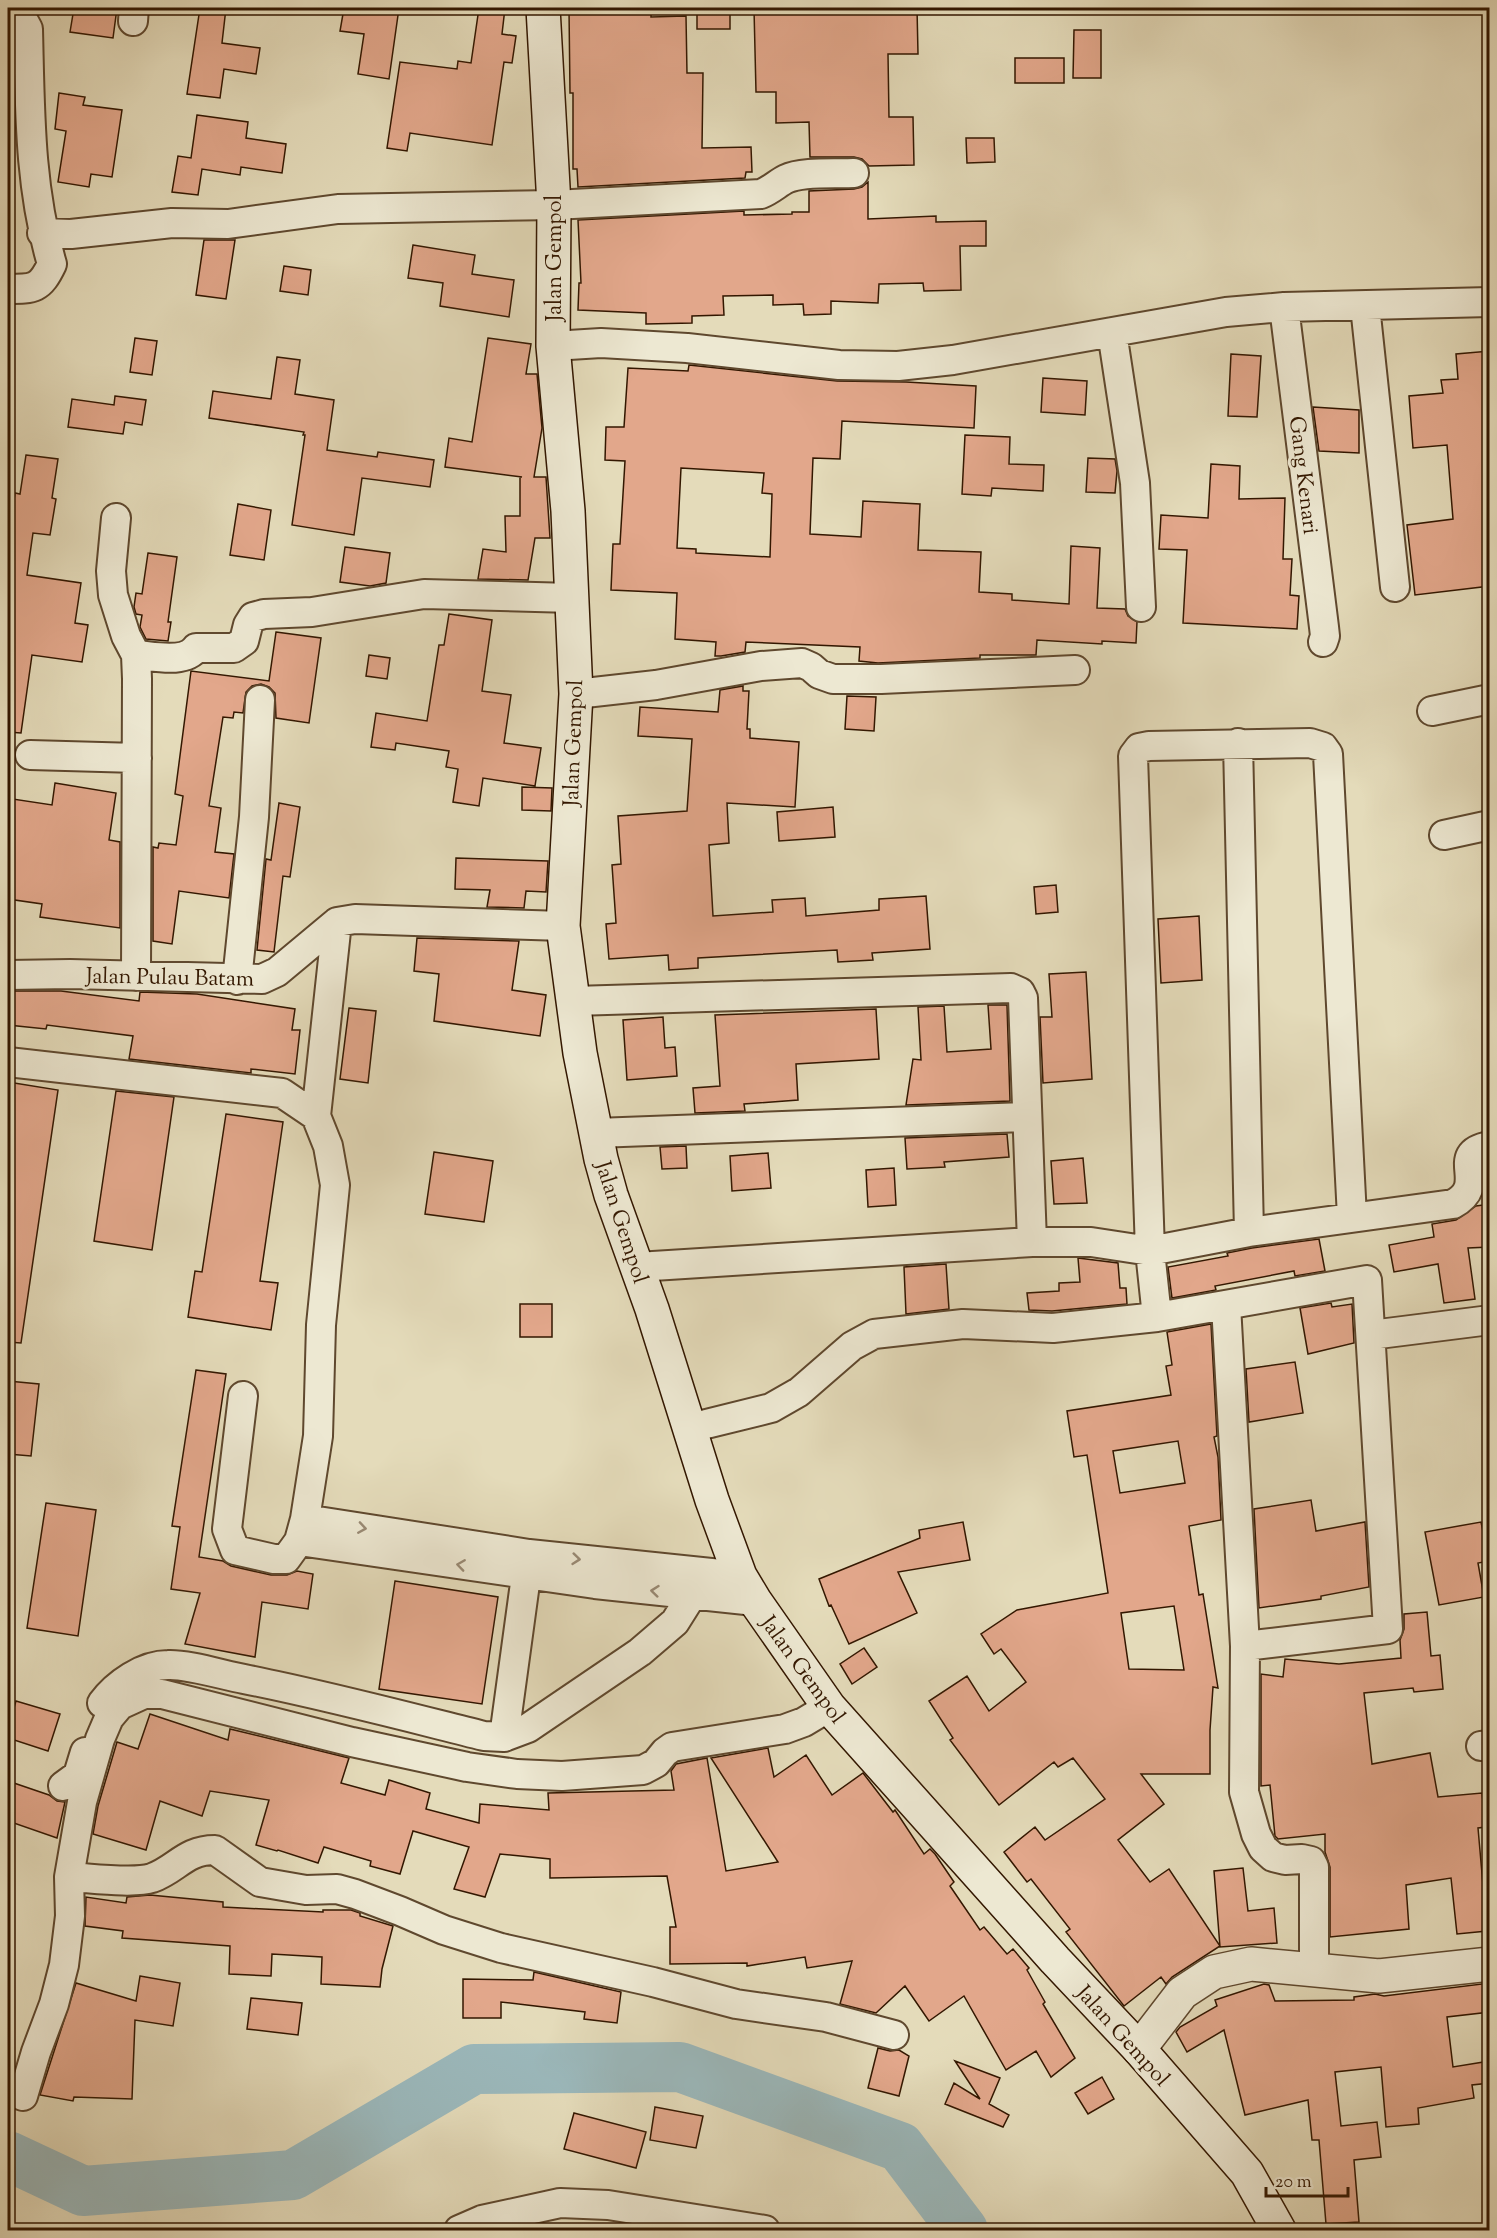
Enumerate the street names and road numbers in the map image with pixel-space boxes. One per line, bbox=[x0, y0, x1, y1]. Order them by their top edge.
street label: Jalan Gempol bbox=[540, 195, 572, 323]
street label: Gang Kenari bbox=[1279, 414, 1325, 536]
street label: Jalan Gempol bbox=[557, 679, 593, 808]
street label: Jalan Pulau Batam bbox=[85, 962, 254, 996]
street label: Jalan Gempol bbox=[585, 1157, 655, 1288]
street label: Jalan Gempol bbox=[751, 1609, 852, 1732]
street label: Jalan Gempol bbox=[1067, 1978, 1176, 2095]

